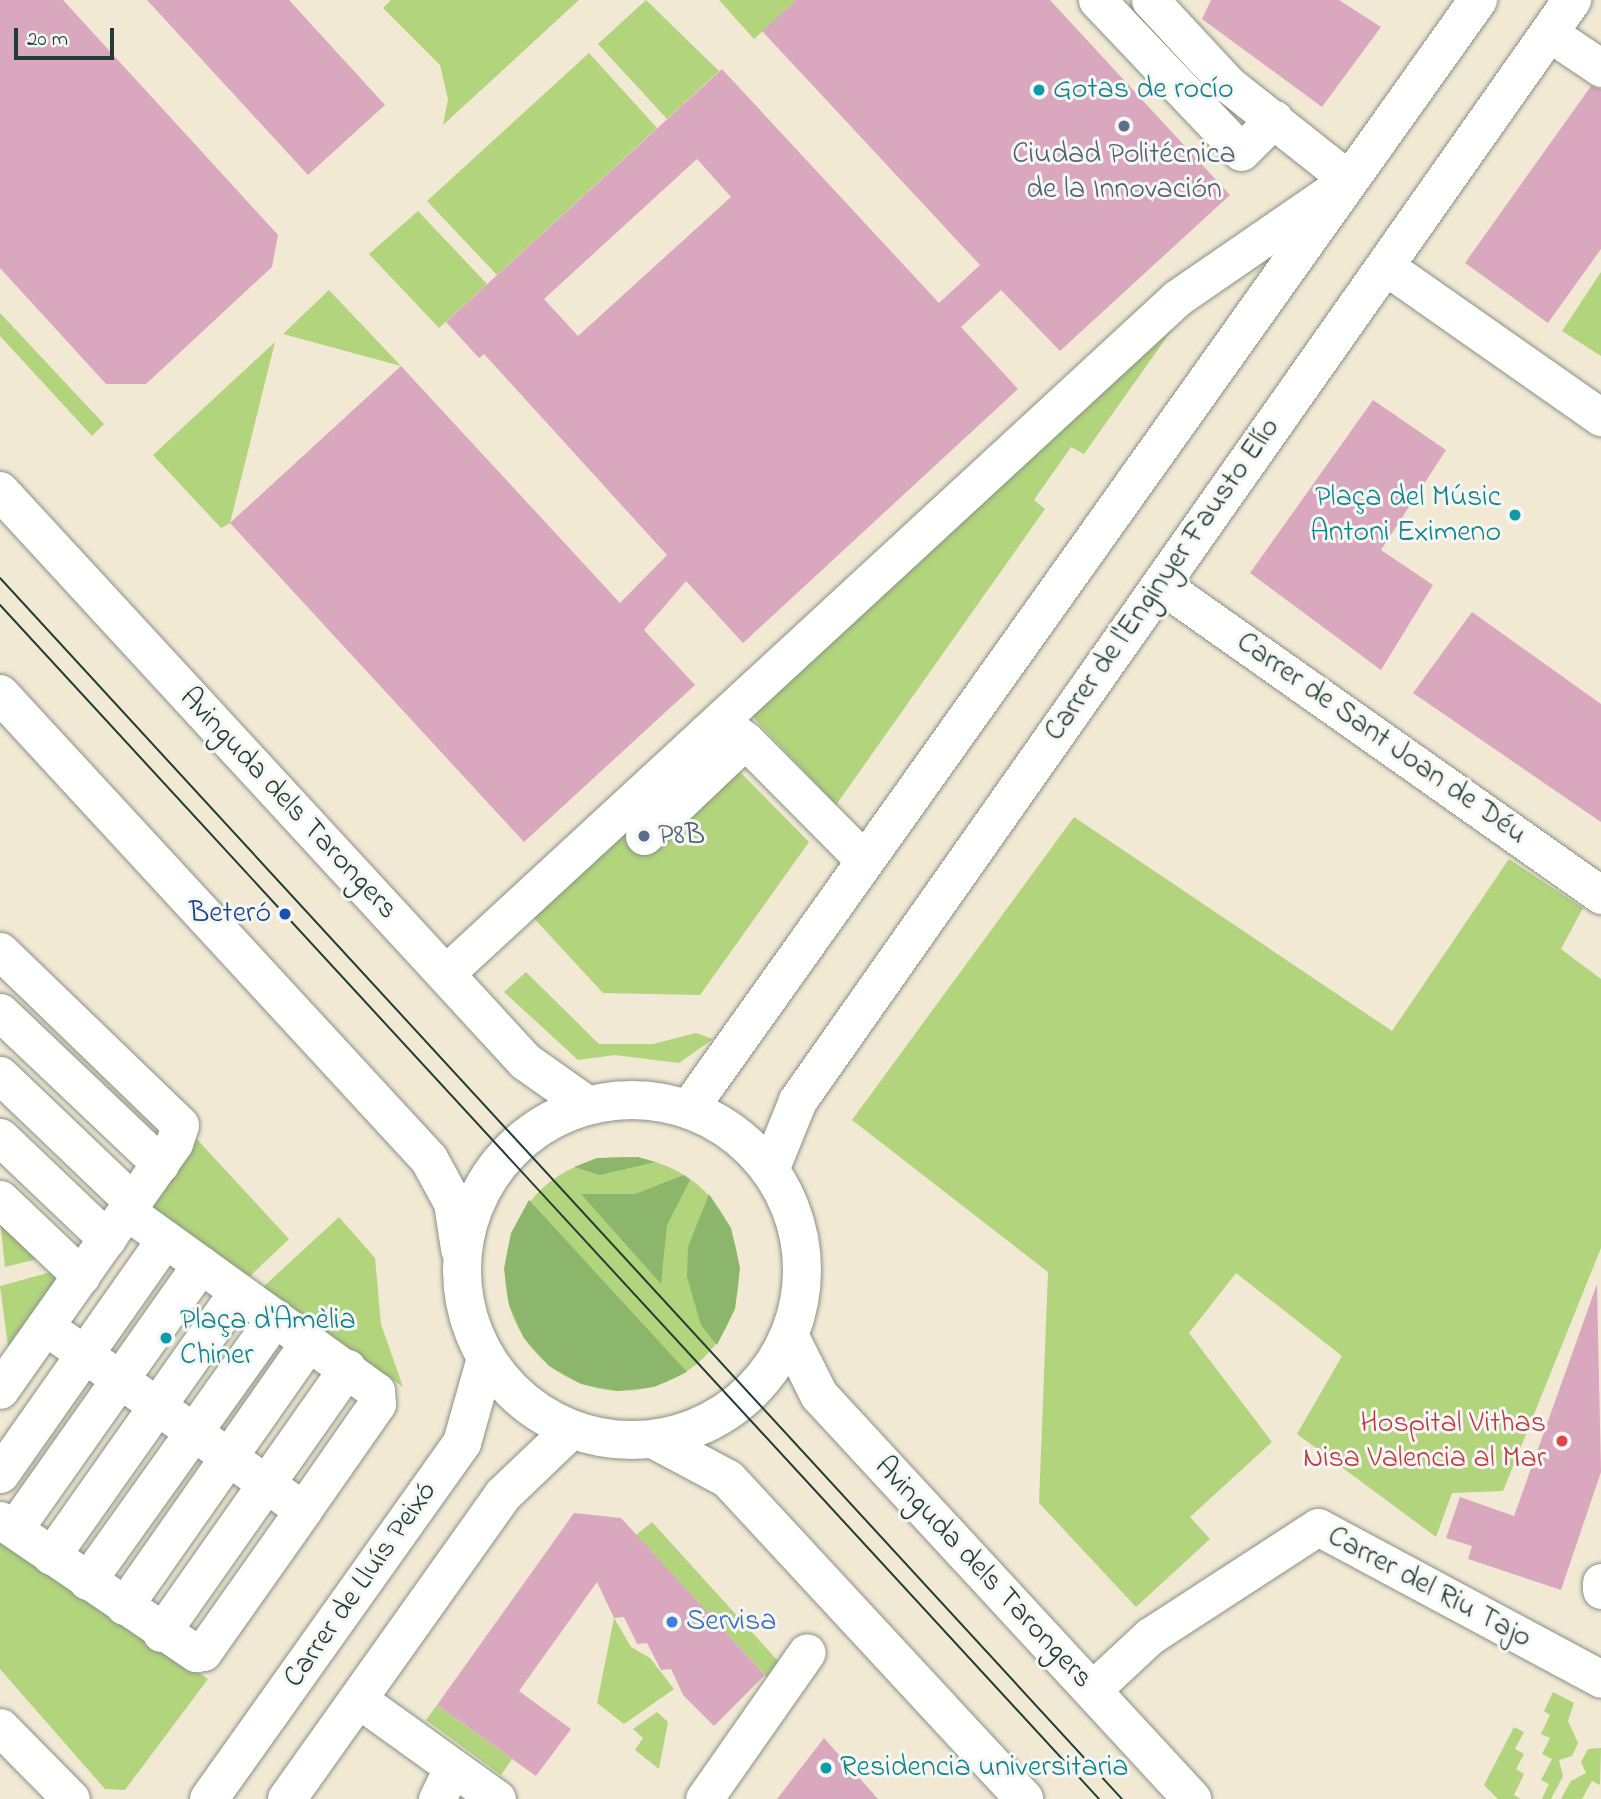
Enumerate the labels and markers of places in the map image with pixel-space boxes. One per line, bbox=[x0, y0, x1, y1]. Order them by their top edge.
place label: Gotas de rocío bbox=[1053, 72, 1233, 108]
marker: Gotas de rocío bbox=[1031, 82, 1047, 98]
marker: Ciudad Politécnica de la Innovación bbox=[1116, 118, 1132, 134]
place label: Ciudad Politécnica de la Innovación bbox=[1012, 137, 1236, 208]
place label: Plaça del Músic Antoni Eximeno bbox=[1310, 480, 1501, 550]
marker: Plaça del Músic Antoni Eximeno bbox=[1507, 507, 1523, 523]
place label: P8B bbox=[658, 818, 705, 854]
marker: P8B bbox=[636, 828, 652, 844]
place label: Beteró bbox=[189, 896, 271, 932]
marker: Beteró bbox=[277, 906, 293, 922]
place label: Plaça d'Amèlia Chiner bbox=[180, 1303, 356, 1374]
marker: Plaça d'Amèlia Chiner bbox=[158, 1330, 174, 1346]
place label: Hospital Vithas Nisa Valencia al Mar bbox=[1303, 1406, 1546, 1476]
marker: Hospital Vithas Nisa Valencia al Mar bbox=[1552, 1431, 1572, 1451]
place label: Servisa bbox=[686, 1604, 776, 1640]
marker: Servisa bbox=[664, 1614, 680, 1630]
place label: Residencia universitaria bbox=[840, 1750, 1129, 1786]
marker: Residencia universitaria bbox=[818, 1760, 834, 1776]

